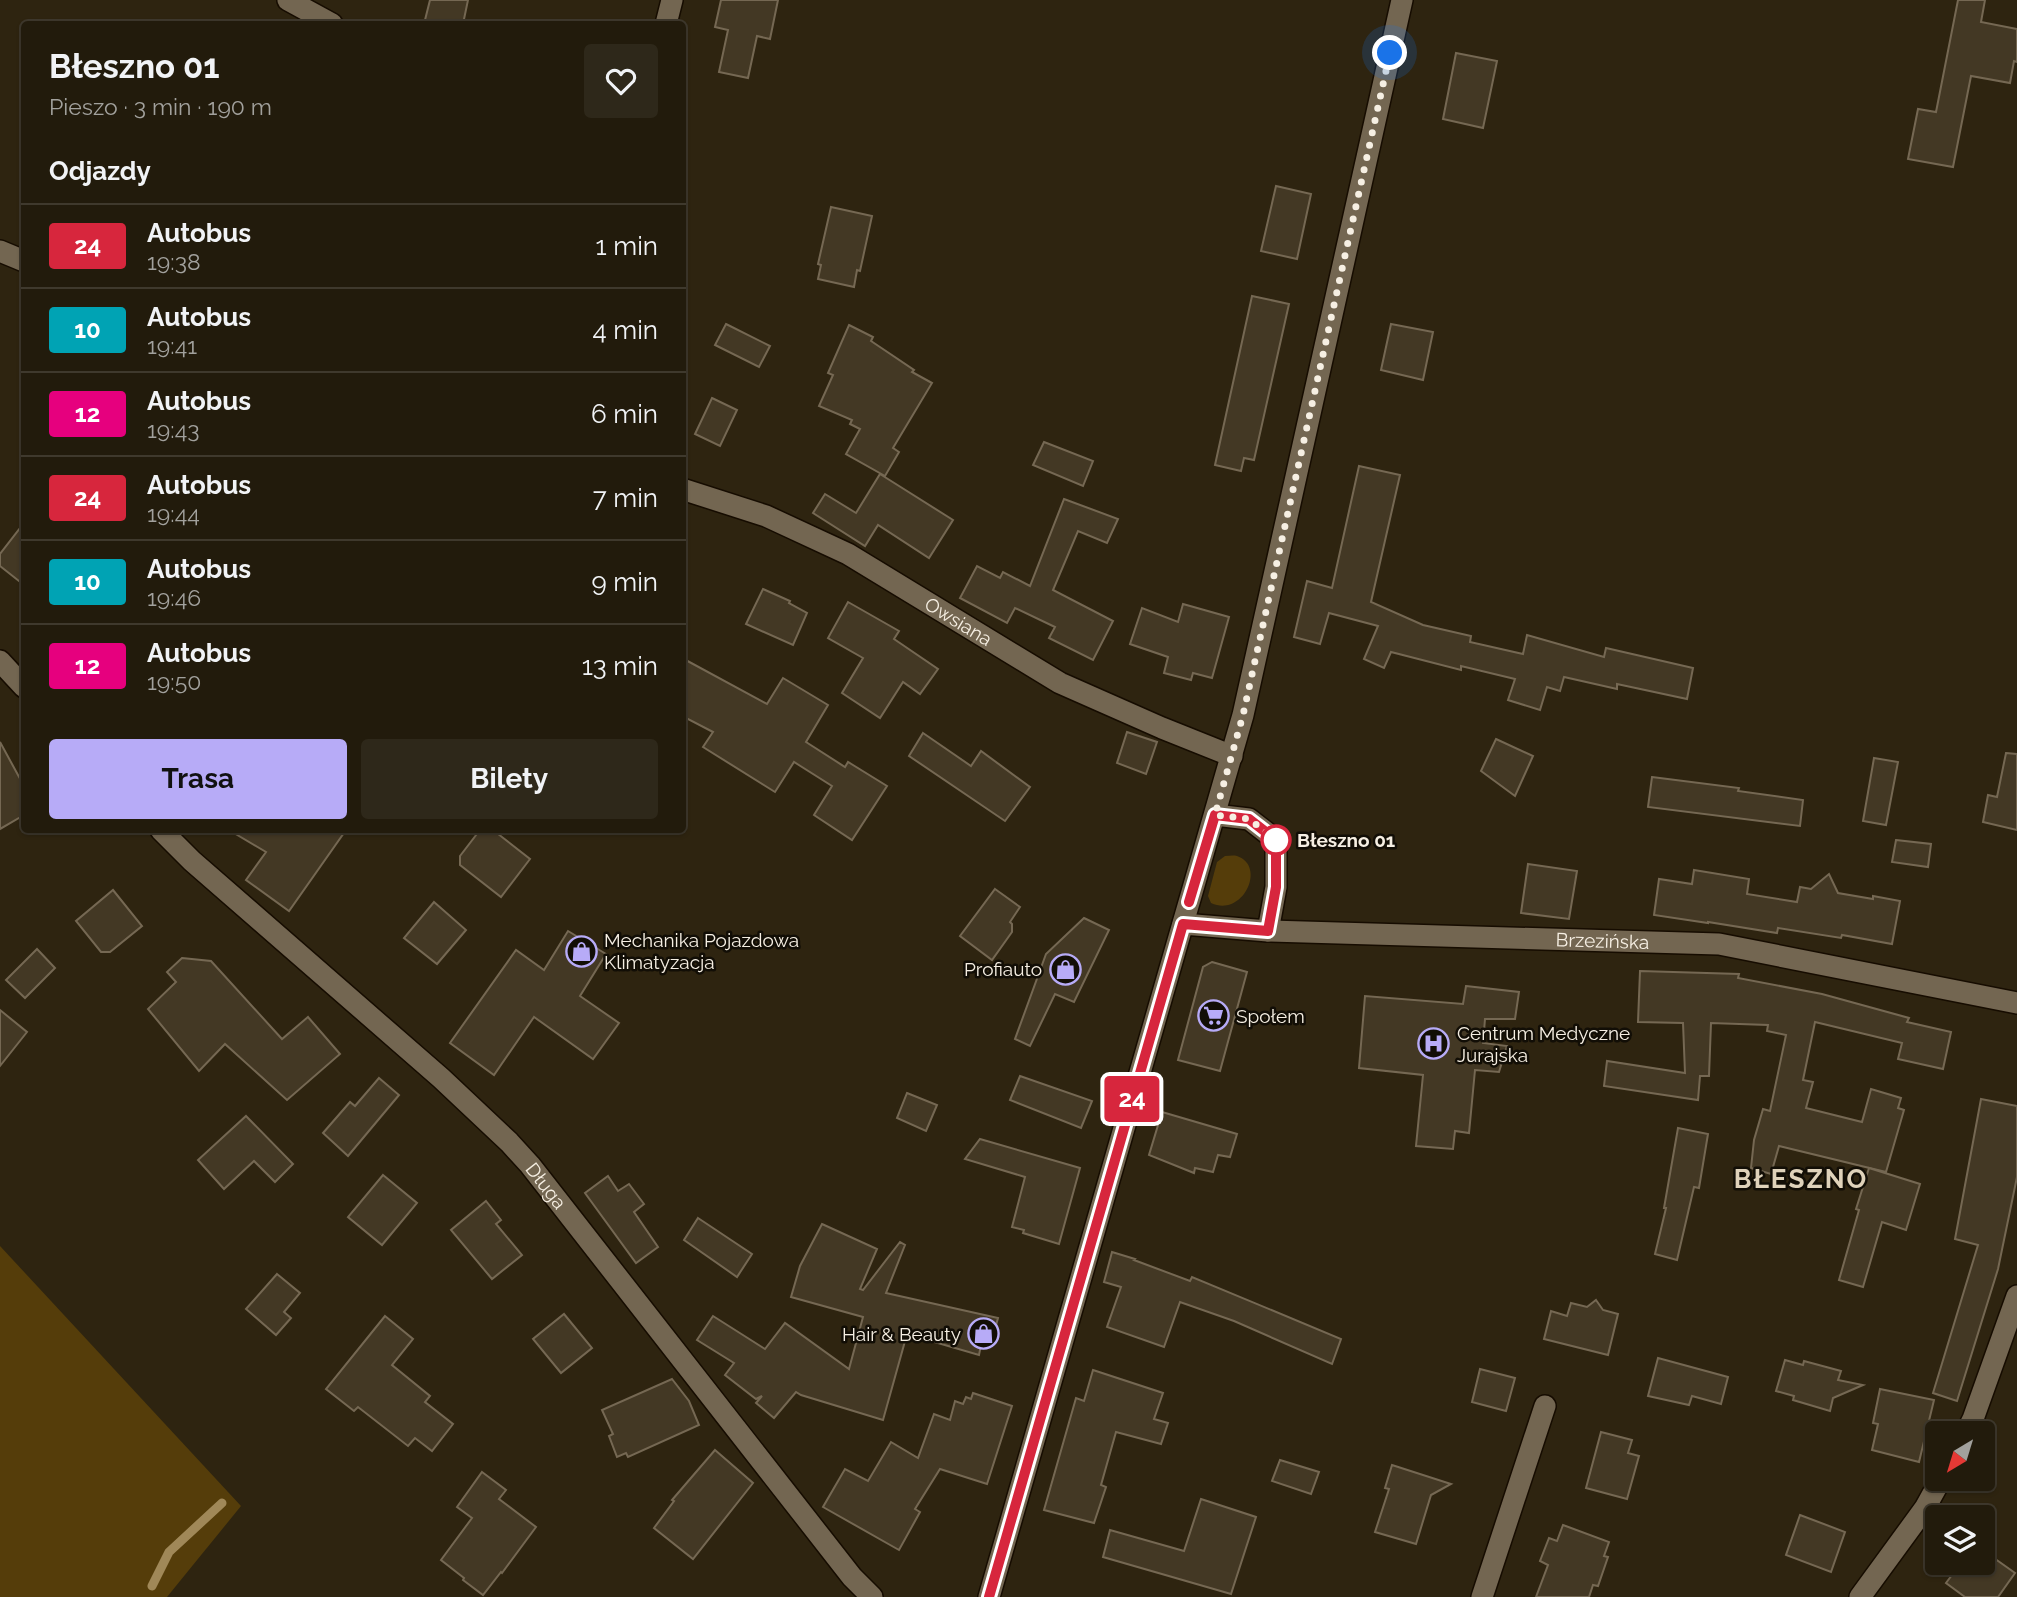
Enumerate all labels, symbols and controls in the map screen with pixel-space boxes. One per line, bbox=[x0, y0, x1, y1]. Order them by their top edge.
your location bbox=[1372, 35, 1407, 70]
button: heart bbox=[584, 44, 658, 118]
text: Błeszno 01 bbox=[49, 47, 220, 86]
text: Pieszo · 3 min · 190 m bbox=[49, 93, 272, 120]
text: Odjazdy bbox=[49, 156, 151, 186]
text: Autobus bbox=[147, 218, 251, 248]
text: 24 bbox=[74, 231, 101, 260]
text: 1 min bbox=[596, 231, 658, 261]
text: 19:38 bbox=[147, 248, 201, 275]
text: Autobus bbox=[147, 302, 251, 332]
text: 10 bbox=[74, 315, 101, 344]
text: 4 min bbox=[592, 315, 658, 345]
text: 19:41 bbox=[147, 332, 197, 359]
text: Autobus bbox=[147, 386, 251, 416]
text: 12 bbox=[75, 399, 100, 428]
text: 6 min bbox=[591, 399, 658, 429]
text: 19:43 bbox=[147, 416, 200, 443]
text: Autobus bbox=[147, 470, 251, 500]
text: 24 bbox=[74, 483, 101, 512]
text: 7 min bbox=[593, 483, 658, 513]
text: 19:44 bbox=[147, 500, 200, 527]
text: Autobus bbox=[147, 554, 251, 584]
text: 10 bbox=[74, 567, 101, 596]
text: 9 min bbox=[591, 567, 658, 597]
text: 19:46 bbox=[147, 584, 201, 611]
street label: Owsiana bbox=[921, 592, 996, 650]
text: Autobus bbox=[147, 638, 251, 668]
text: 12 bbox=[75, 651, 100, 680]
text: 13 min bbox=[582, 651, 658, 681]
text: 19:50 bbox=[147, 668, 201, 695]
button: Trasa bbox=[49, 739, 347, 819]
button: Bilety bbox=[361, 739, 658, 819]
marker: Błeszno 01 bbox=[1261, 825, 1291, 855]
place label: Błeszno 01 bbox=[1297, 829, 1395, 851]
street label: Brzezińska bbox=[1555, 928, 1650, 953]
place label: Mechanika Pojazdowa Klimatyzacja bbox=[604, 929, 799, 973]
shop icon: Mechanika Pojazdowa Klimatyzacja bbox=[564, 934, 598, 968]
shop icon: Profiauto bbox=[1048, 952, 1082, 986]
place label: Profiauto bbox=[964, 958, 1042, 980]
supermarket icon: Społem bbox=[1196, 999, 1230, 1033]
place label: Społem bbox=[1236, 1005, 1305, 1027]
place label: Centrum Medyczne Jurajska bbox=[1457, 1022, 1630, 1066]
hospital icon: Centrum Medyczne Jurajska bbox=[1417, 1027, 1451, 1061]
line badge: 24 bbox=[1100, 1076, 1164, 1122]
text: 24 bbox=[1118, 1084, 1146, 1113]
street label: Długa bbox=[521, 1158, 571, 1213]
district label: BŁESZNO bbox=[1734, 1164, 1868, 1194]
shop icon: Hair & Beauty bbox=[967, 1317, 1001, 1351]
place label: Hair & Beauty bbox=[842, 1323, 961, 1345]
north arrow bbox=[1925, 1421, 1995, 1491]
map controls bbox=[1925, 1421, 1995, 1575]
button: layers bbox=[1925, 1505, 1995, 1575]

